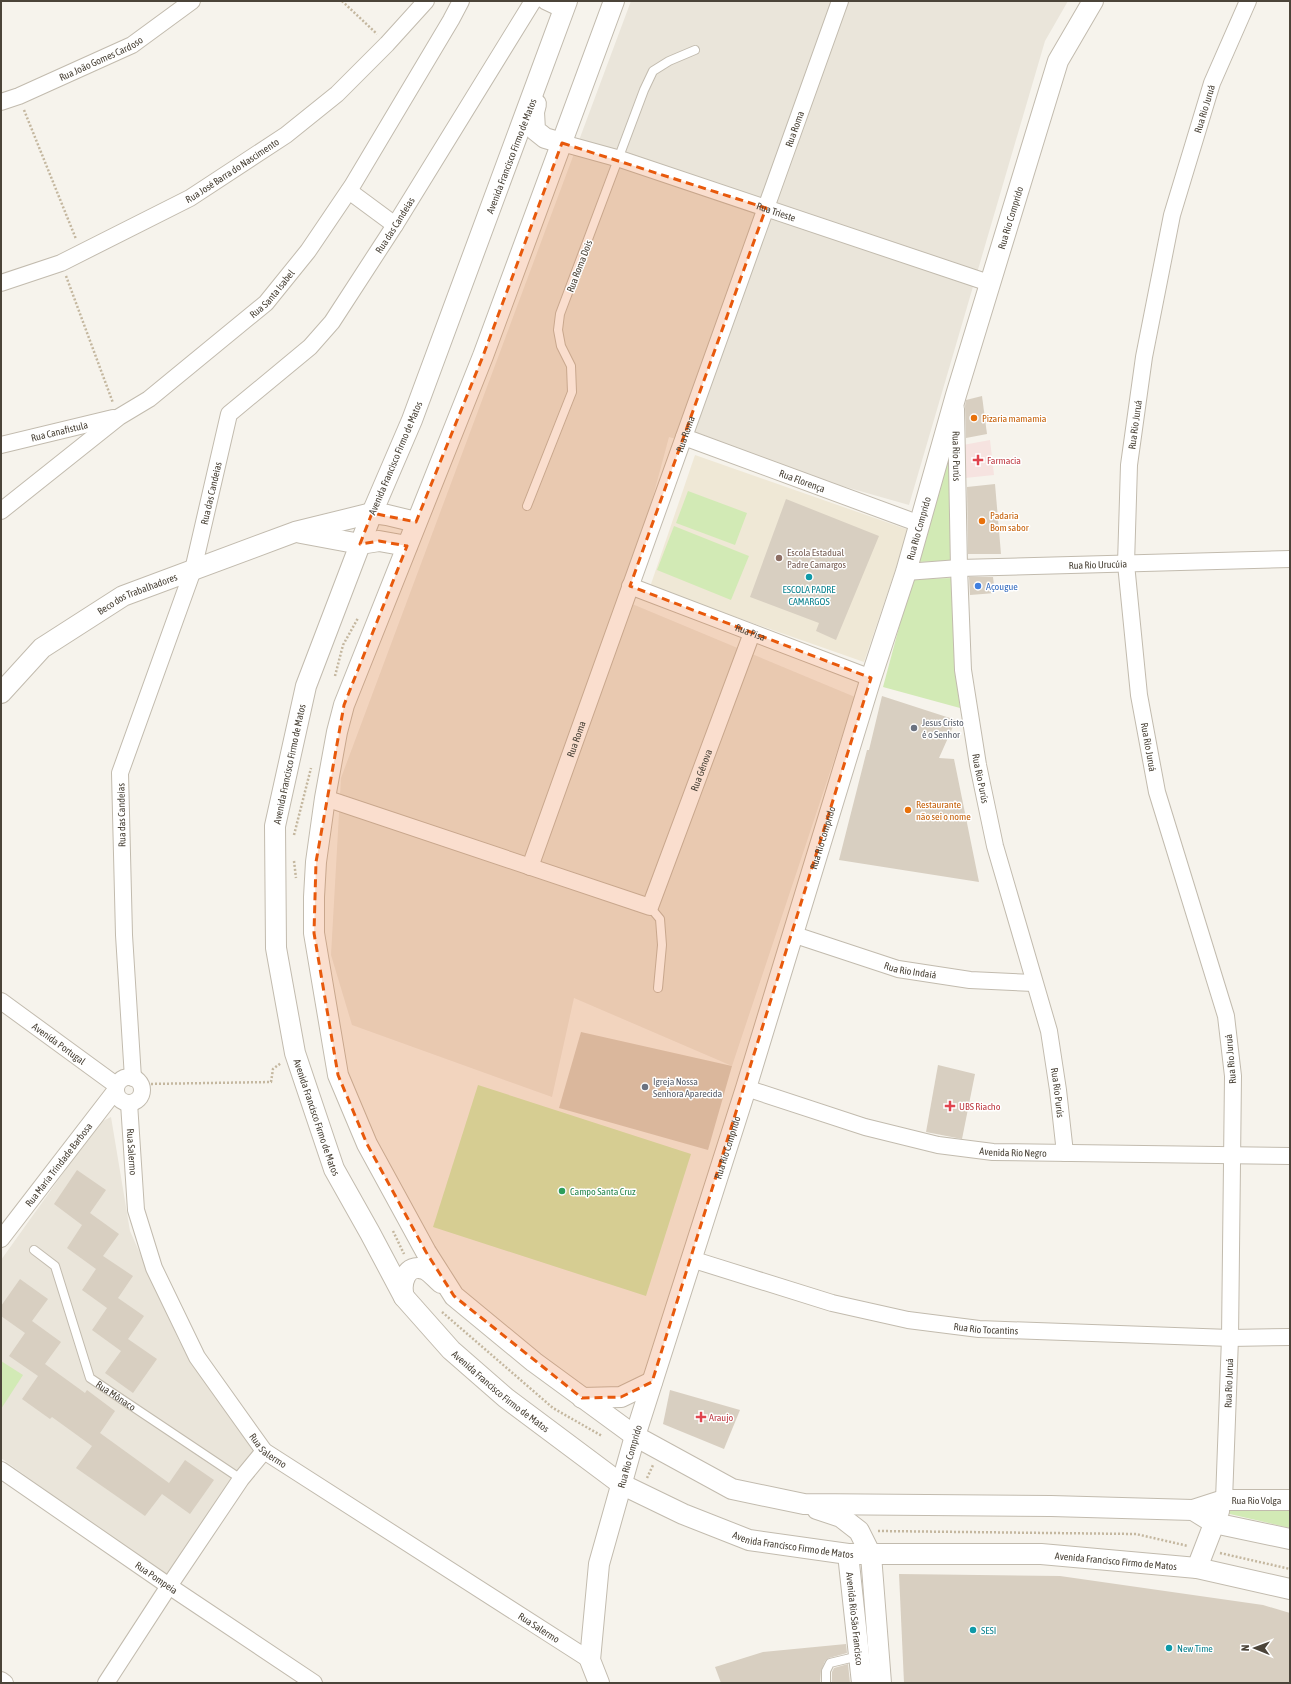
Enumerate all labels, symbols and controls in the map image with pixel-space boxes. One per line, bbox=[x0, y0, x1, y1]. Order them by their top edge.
street label: Rua João Gomes Cardoso bbox=[58, 34, 145, 83]
street label: Rua Rio Juruá bbox=[1192, 83, 1217, 134]
street label: Avenida Francisco Firmo de Matos bbox=[484, 97, 539, 215]
street label: Rua Roma bbox=[783, 109, 806, 149]
street label: Rua José Barra do Nascimento bbox=[184, 136, 281, 205]
street label: Rua Rio Comprido bbox=[996, 185, 1026, 251]
street label: Rua das Candeias bbox=[373, 195, 417, 255]
street label: Rua Trieste bbox=[755, 200, 797, 224]
street label: Rua Roma Dois bbox=[564, 238, 595, 294]
street label: Rua Santa Isabel bbox=[248, 267, 297, 320]
street label: Avenida Francisco Firmo de Matos bbox=[367, 399, 425, 517]
street label: Rua Rio Juruá bbox=[1126, 399, 1144, 450]
marker: Pizaria mamamia bbox=[969, 413, 979, 423]
place label: Pizaria mamamia bbox=[982, 413, 1047, 424]
street label: Rua Roma bbox=[674, 414, 697, 454]
street label: Rua Canafistula bbox=[30, 419, 89, 444]
street label: Rua Rio Purús bbox=[950, 431, 962, 482]
marker: Farmacia bbox=[972, 454, 984, 466]
place label: Farmacia bbox=[987, 455, 1021, 466]
street label: Rua das Candeias bbox=[199, 460, 224, 526]
street label: Rua Florença bbox=[778, 468, 827, 495]
street label: Rua Rio Comprido bbox=[905, 495, 933, 561]
place label: Padaria Bom sabor bbox=[990, 510, 1030, 533]
marker: Padaria Bom sabor bbox=[977, 516, 987, 526]
place label: Escola Estadual Padre Camargos bbox=[787, 547, 846, 570]
marker: Escola Estadual Padre Camargos bbox=[774, 553, 784, 563]
street label: Rua Rio Urucúia bbox=[1068, 558, 1128, 571]
street label: Beco dos Trabalhadores bbox=[96, 571, 179, 617]
marker: ESCOLA PADRE CAMARGOS bbox=[804, 572, 814, 582]
marker: Açougue bbox=[973, 581, 983, 591]
place label: Açougue bbox=[986, 581, 1018, 592]
place label: ESCOLA PADRE CAMARGOS bbox=[783, 584, 836, 607]
street label: Rua Pisa bbox=[734, 622, 767, 643]
street label: Avenida Francisco Firmo de Matos bbox=[271, 703, 308, 825]
place label: Jesus Cristo é o Senhor bbox=[922, 717, 964, 740]
street label: Rua Roma bbox=[565, 719, 588, 759]
street label: Rua Rio Juruá bbox=[1139, 722, 1158, 773]
marker: Jesus Cristo é o Senhor bbox=[909, 723, 919, 733]
street label: Rua Gênova bbox=[689, 747, 714, 793]
street label: Rua Rio Purús bbox=[970, 753, 991, 805]
street label: Rua das Candeias bbox=[115, 782, 128, 847]
place label: Restaurante não sei o nome bbox=[916, 799, 971, 822]
street label: Rua Rio Comprido bbox=[808, 805, 838, 871]
marker: Restaurante não sei o nome bbox=[903, 805, 913, 815]
street label: Rua Rio Indaiá bbox=[883, 960, 938, 981]
street label: Avenida Portugal bbox=[30, 1021, 88, 1067]
street label: Rua Rio Juruá bbox=[1223, 1033, 1238, 1084]
street label: Avenida Francisco Firmo de Matos bbox=[291, 1058, 342, 1178]
street label: Rua Rio Purús bbox=[1049, 1067, 1066, 1119]
place label: Igreja Nossa Senhora Aparecida bbox=[653, 1076, 722, 1099]
marker: Igreja Nossa Senhora Aparecida bbox=[640, 1082, 650, 1092]
marker: UBS Riacho bbox=[944, 1100, 956, 1112]
place label: UBS Riacho bbox=[959, 1101, 1001, 1112]
street label: Rua Rio Comprido bbox=[712, 1115, 743, 1180]
street label: Rua Maria Trindade Barbosa bbox=[23, 1121, 95, 1209]
street label: Rua Salermo bbox=[125, 1128, 139, 1176]
street label: Avenida Rio Negro bbox=[979, 1145, 1047, 1159]
marker: Campo Santa Cruz bbox=[557, 1186, 567, 1196]
place label: Campo Santa Cruz bbox=[570, 1186, 636, 1197]
street label: Rua Rio Tocantins bbox=[953, 1321, 1019, 1336]
street label: Avenida Francisco Firmo de Matos bbox=[450, 1348, 552, 1435]
street label: Rua Rio Juruá bbox=[1222, 1358, 1235, 1408]
street label: Rua Mônaco bbox=[94, 1379, 138, 1413]
marker: Araujo bbox=[696, 1412, 706, 1422]
place label: Araujo bbox=[709, 1412, 733, 1423]
street label: Rua Rio Comprido bbox=[616, 1423, 644, 1489]
street label: Rua Salermo bbox=[247, 1431, 289, 1470]
street label: Rua Rio Volga bbox=[1232, 1495, 1282, 1506]
street label: Avenida Francisco Firmo de Matos bbox=[731, 1529, 854, 1560]
street label: Avenida Francisco Firmo de Matos bbox=[1054, 1550, 1178, 1572]
street label: Rua Pompeia bbox=[133, 1559, 180, 1596]
street label: Avenida Rio São Francisco bbox=[844, 1571, 865, 1666]
street label: Rua Salermo bbox=[516, 1611, 562, 1645]
marker: SESI bbox=[968, 1625, 978, 1635]
place label: SESI bbox=[981, 1625, 996, 1636]
north arrow bbox=[1235, 1628, 1275, 1668]
marker: New Time bbox=[1164, 1643, 1174, 1653]
place label: New Time bbox=[1177, 1643, 1213, 1654]
text: N bbox=[1239, 1644, 1251, 1651]

